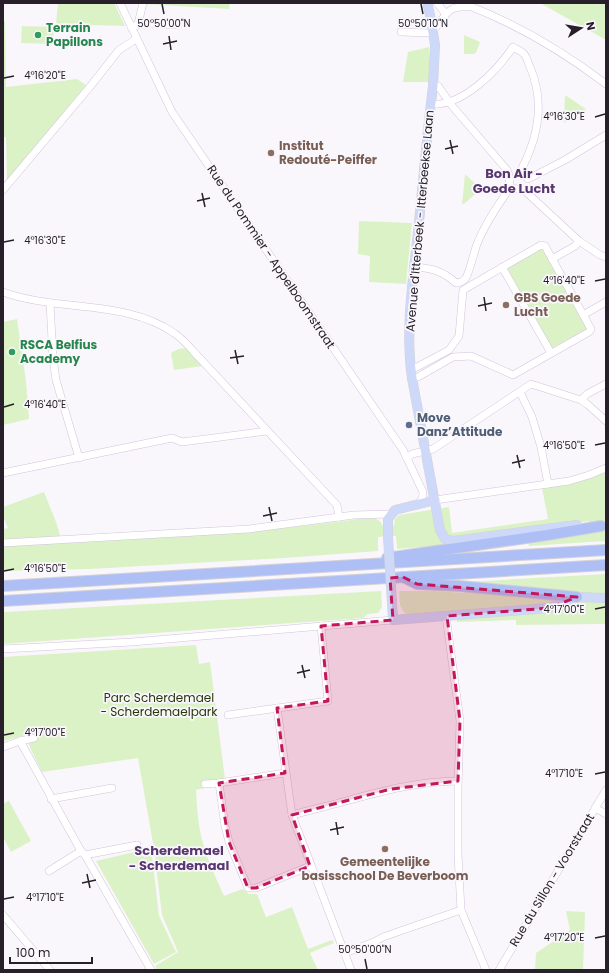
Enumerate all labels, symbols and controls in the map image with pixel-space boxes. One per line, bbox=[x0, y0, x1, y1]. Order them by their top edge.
north arrow bbox=[561, 8, 601, 48]
text: 50°50'00"N bbox=[137, 16, 191, 31]
text: 50°50'10"N bbox=[398, 16, 448, 31]
place label: Terrain Papillons bbox=[46, 19, 103, 50]
text: N bbox=[582, 20, 599, 32]
marker: Terrain Papillons bbox=[33, 30, 43, 40]
text: 4°16'20"E bbox=[24, 68, 66, 83]
street label: Avenue d'Itterbeek - Itterbeekse Laan bbox=[401, 109, 438, 333]
text: 4°16'30"E bbox=[543, 109, 585, 124]
place label: Institut Redouté-Peiffer bbox=[279, 137, 377, 168]
marker: Institut Redouté-Peiffer bbox=[266, 148, 276, 158]
street label: Rue du Pommier - Appelboomstraat bbox=[203, 162, 339, 352]
district label: Bon Air - Goede Lucht bbox=[473, 164, 555, 198]
text: 4°16'30"E bbox=[24, 233, 66, 248]
text: 4°16'40"E bbox=[543, 273, 585, 288]
place label: GBS Goede Lucht bbox=[514, 289, 581, 320]
marker: GBS Goede Lucht bbox=[501, 300, 511, 310]
place label: RSCA Belfius Academy bbox=[20, 336, 98, 367]
marker: RSCA Belfius Academy bbox=[7, 347, 17, 357]
text: 4°16'40"E bbox=[24, 397, 66, 412]
place label: Move Danz’Attitude bbox=[417, 409, 503, 440]
marker: Move Danz’Attitude bbox=[404, 420, 414, 430]
text: 4°16'50"E bbox=[543, 438, 585, 453]
text: 4°16'50"E bbox=[24, 561, 66, 576]
text: 4°17'00"E bbox=[543, 602, 585, 617]
park label: Parc Scherdemael - Scherdemaelpark bbox=[100, 689, 218, 720]
text: 4°17'00"E bbox=[24, 725, 66, 740]
text: 4°17'10"E bbox=[545, 766, 583, 781]
street label: Rue du Sillon - Voorstraat bbox=[505, 810, 598, 949]
district label: Scherdemael - Scherdemaal bbox=[129, 841, 229, 875]
marker: Gemeentelijke basisschool De Beverboom bbox=[380, 844, 390, 854]
place label: Gemeentelijke basisschool De Beverboom bbox=[302, 853, 469, 884]
text: 4°17'10"E bbox=[26, 890, 64, 905]
text: 4°17'20"E bbox=[544, 930, 584, 945]
scale bar bbox=[10, 939, 92, 965]
text: 50°50'00"N bbox=[338, 942, 392, 957]
text: 100 m bbox=[16, 944, 50, 961]

